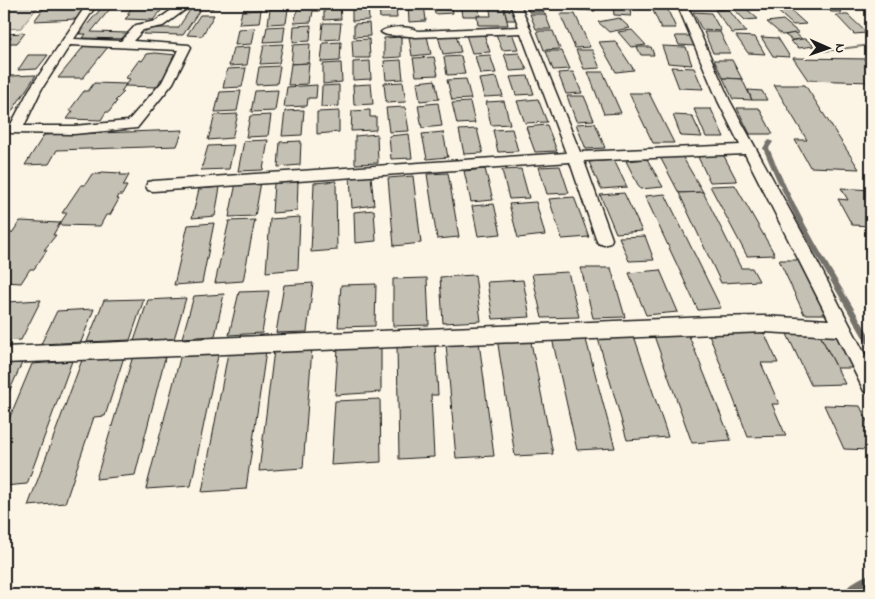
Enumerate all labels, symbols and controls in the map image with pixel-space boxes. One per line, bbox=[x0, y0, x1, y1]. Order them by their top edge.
north arrow bbox=[802, 22, 852, 72]
text: N bbox=[829, 43, 850, 53]

